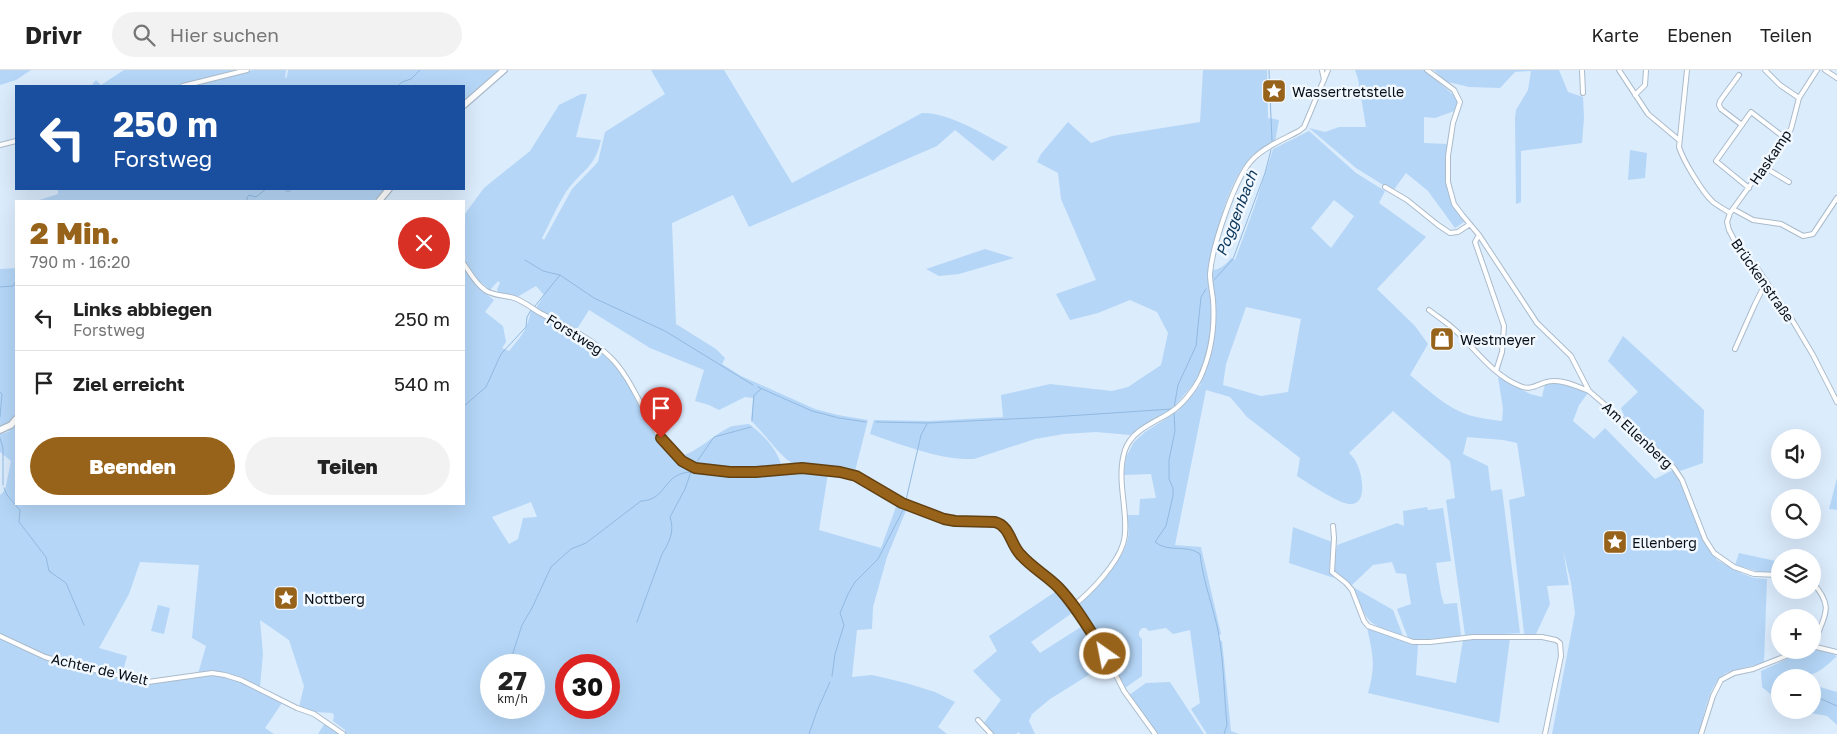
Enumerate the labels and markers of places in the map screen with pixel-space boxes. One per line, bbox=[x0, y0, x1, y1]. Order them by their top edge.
place icon: Wassertretstelle bbox=[1261, 78, 1287, 104]
place label: Wassertretstelle bbox=[1292, 83, 1404, 100]
shop icon: Westmeyer bbox=[1429, 326, 1455, 352]
place label: Westmeyer bbox=[1460, 331, 1536, 348]
pin bbox=[640, 387, 682, 438]
place icon: Ellenberg bbox=[1602, 529, 1628, 555]
place label: Ellenberg bbox=[1632, 534, 1697, 551]
place icon: Nottberg bbox=[273, 585, 299, 611]
place label: Nottberg bbox=[304, 590, 365, 607]

